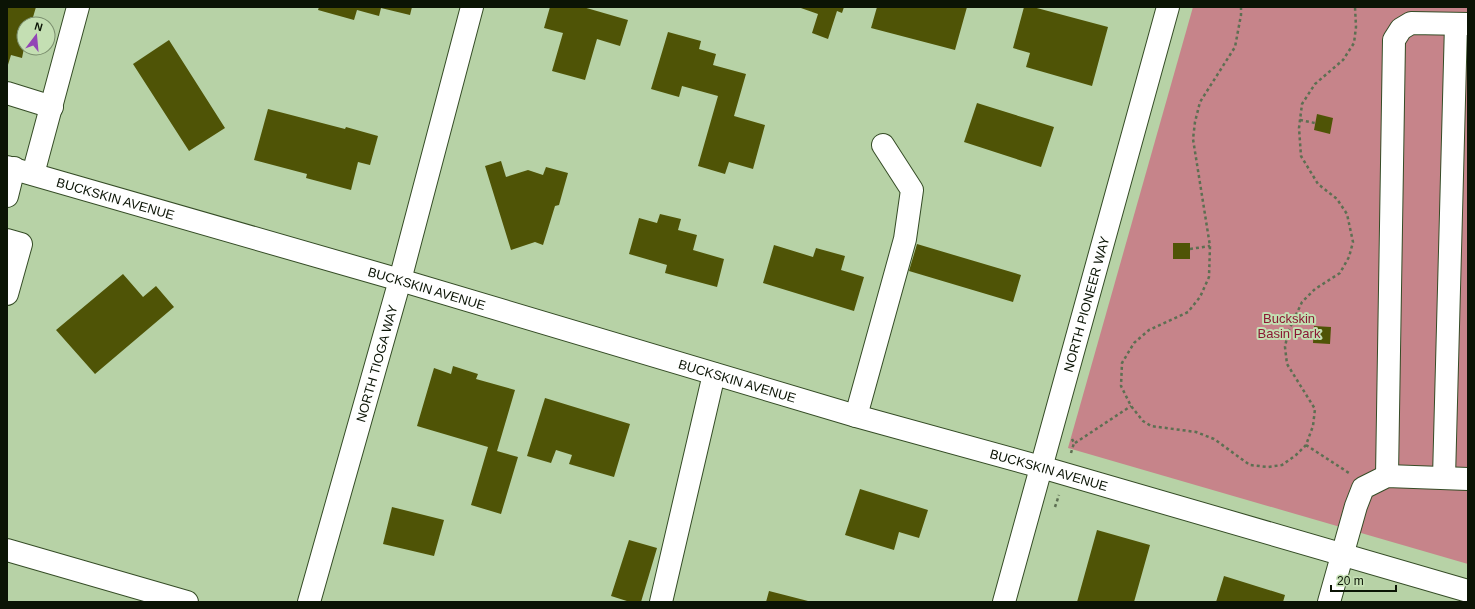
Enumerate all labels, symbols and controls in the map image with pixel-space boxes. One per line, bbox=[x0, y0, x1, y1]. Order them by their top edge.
north arrow bbox=[16, 16, 56, 56]
text: N bbox=[33, 20, 44, 33]
street label: BUCKSKIN AVENUE bbox=[55, 175, 176, 223]
street label: NORTH PIONEER WAY bbox=[1061, 234, 1113, 374]
street label: BUCKSKIN AVENUE bbox=[366, 264, 488, 313]
street label: NORTH TIOGA WAY bbox=[353, 303, 401, 424]
park label: Buckskin Basin Park bbox=[1258, 311, 1321, 341]
street label: BUCKSKIN AVENUE bbox=[677, 356, 798, 406]
street label: BUCKSKIN AVENUE bbox=[988, 446, 1110, 494]
scale bar bbox=[1331, 567, 1396, 593]
text: 20 m bbox=[1337, 574, 1364, 588]

